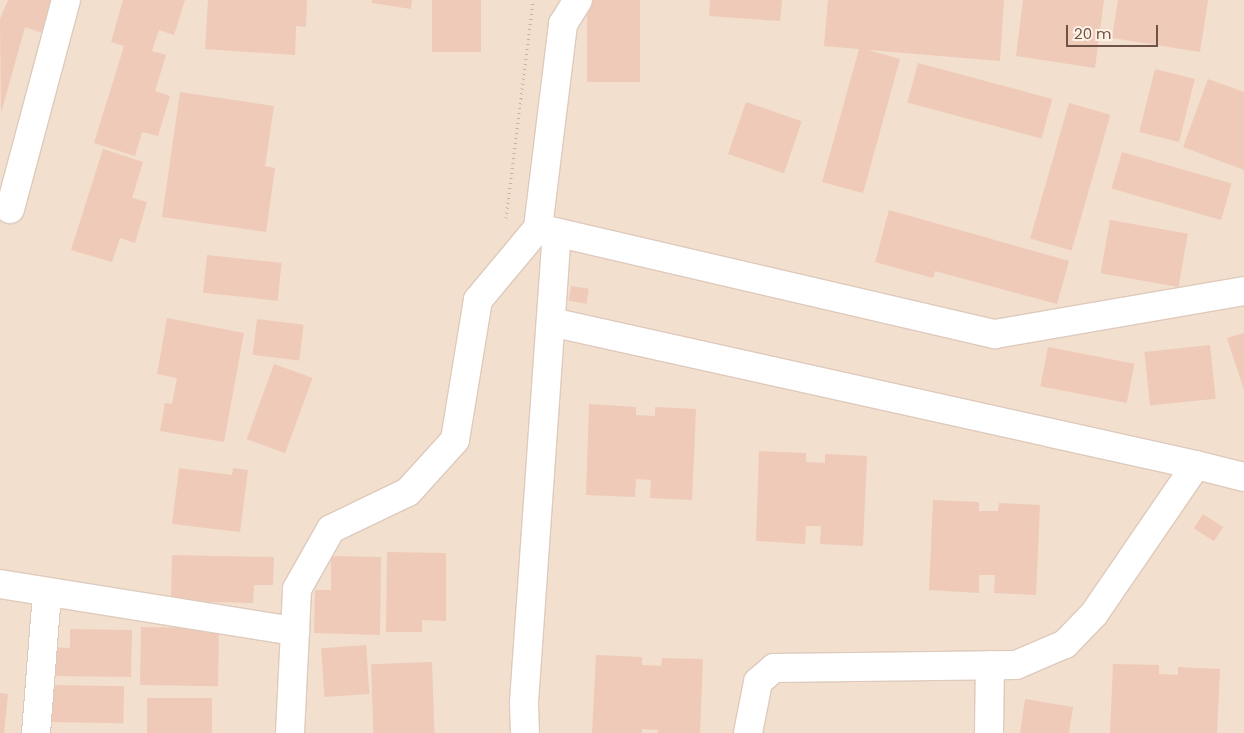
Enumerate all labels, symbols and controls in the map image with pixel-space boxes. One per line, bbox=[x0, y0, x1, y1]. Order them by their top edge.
scale bar bbox=[1069, 15, 1162, 47]
text: 20 m bbox=[1074, 23, 1112, 44]

